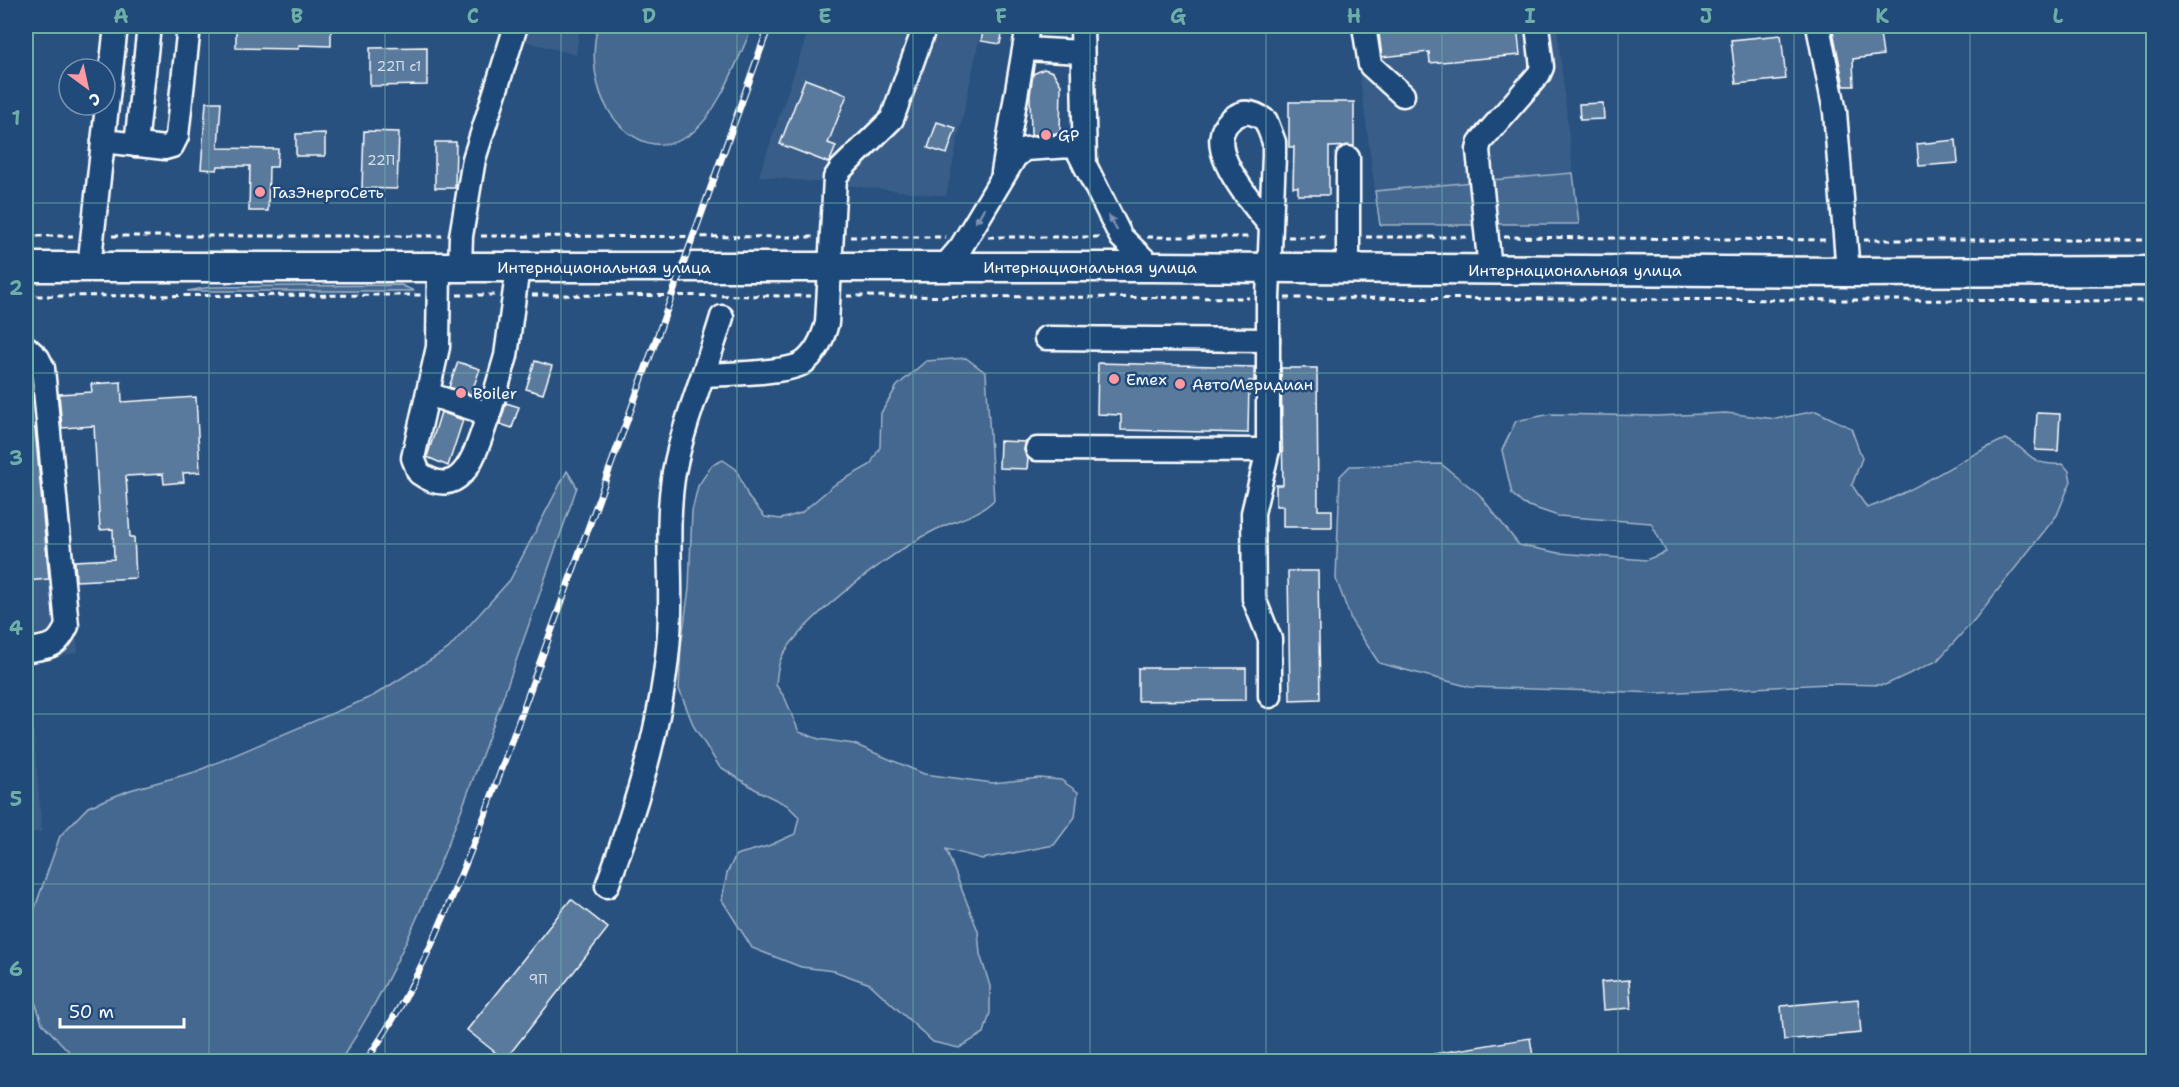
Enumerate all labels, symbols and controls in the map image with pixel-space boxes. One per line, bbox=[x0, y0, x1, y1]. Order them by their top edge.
text: A bbox=[113, 3, 129, 29]
text: B bbox=[291, 3, 303, 29]
text: C bbox=[467, 3, 479, 29]
text: D bbox=[642, 3, 656, 29]
text: E bbox=[818, 3, 832, 29]
text: F bbox=[995, 3, 1007, 29]
text: G bbox=[1170, 3, 1186, 29]
text: H bbox=[1347, 3, 1361, 29]
text: I bbox=[1524, 3, 1536, 29]
text: J bbox=[1700, 3, 1713, 29]
text: K bbox=[1875, 3, 1889, 29]
text: L bbox=[2053, 3, 2064, 29]
north arrow bbox=[57, 57, 117, 117]
house number: 22П с1 bbox=[377, 57, 421, 75]
text: С bbox=[85, 88, 105, 111]
text: 1 bbox=[11, 105, 21, 131]
place label: GP bbox=[1058, 125, 1079, 146]
marker: GP bbox=[1039, 128, 1053, 142]
house number: 22П bbox=[367, 151, 395, 169]
place label: ГазЭнергоСеть bbox=[272, 182, 384, 203]
marker: ГазЭнергоСеть bbox=[253, 185, 267, 199]
one-way arrow bbox=[975, 207, 986, 223]
one-way arrow bbox=[1108, 214, 1118, 231]
street label: Интернациональная улица bbox=[497, 257, 711, 278]
street label: Интернациональная улица bbox=[983, 257, 1197, 278]
street label: Интернациональная улица bbox=[1468, 260, 1682, 281]
text: 2 bbox=[9, 275, 23, 301]
place label: Emex bbox=[1126, 369, 1167, 390]
marker: Emex bbox=[1107, 372, 1121, 386]
place label: АвтоМеридиан bbox=[1192, 374, 1313, 395]
marker: АвтоМеридиан bbox=[1173, 377, 1187, 391]
place label: Boiler bbox=[473, 383, 517, 404]
marker: Boiler bbox=[454, 386, 468, 400]
text: 3 bbox=[9, 445, 23, 471]
text: 4 bbox=[9, 615, 23, 641]
text: 5 bbox=[10, 786, 22, 812]
text: 6 bbox=[9, 956, 23, 982]
house number: 9П bbox=[528, 970, 548, 988]
scale bar bbox=[60, 991, 184, 1029]
text: 50 m bbox=[69, 1000, 114, 1024]

